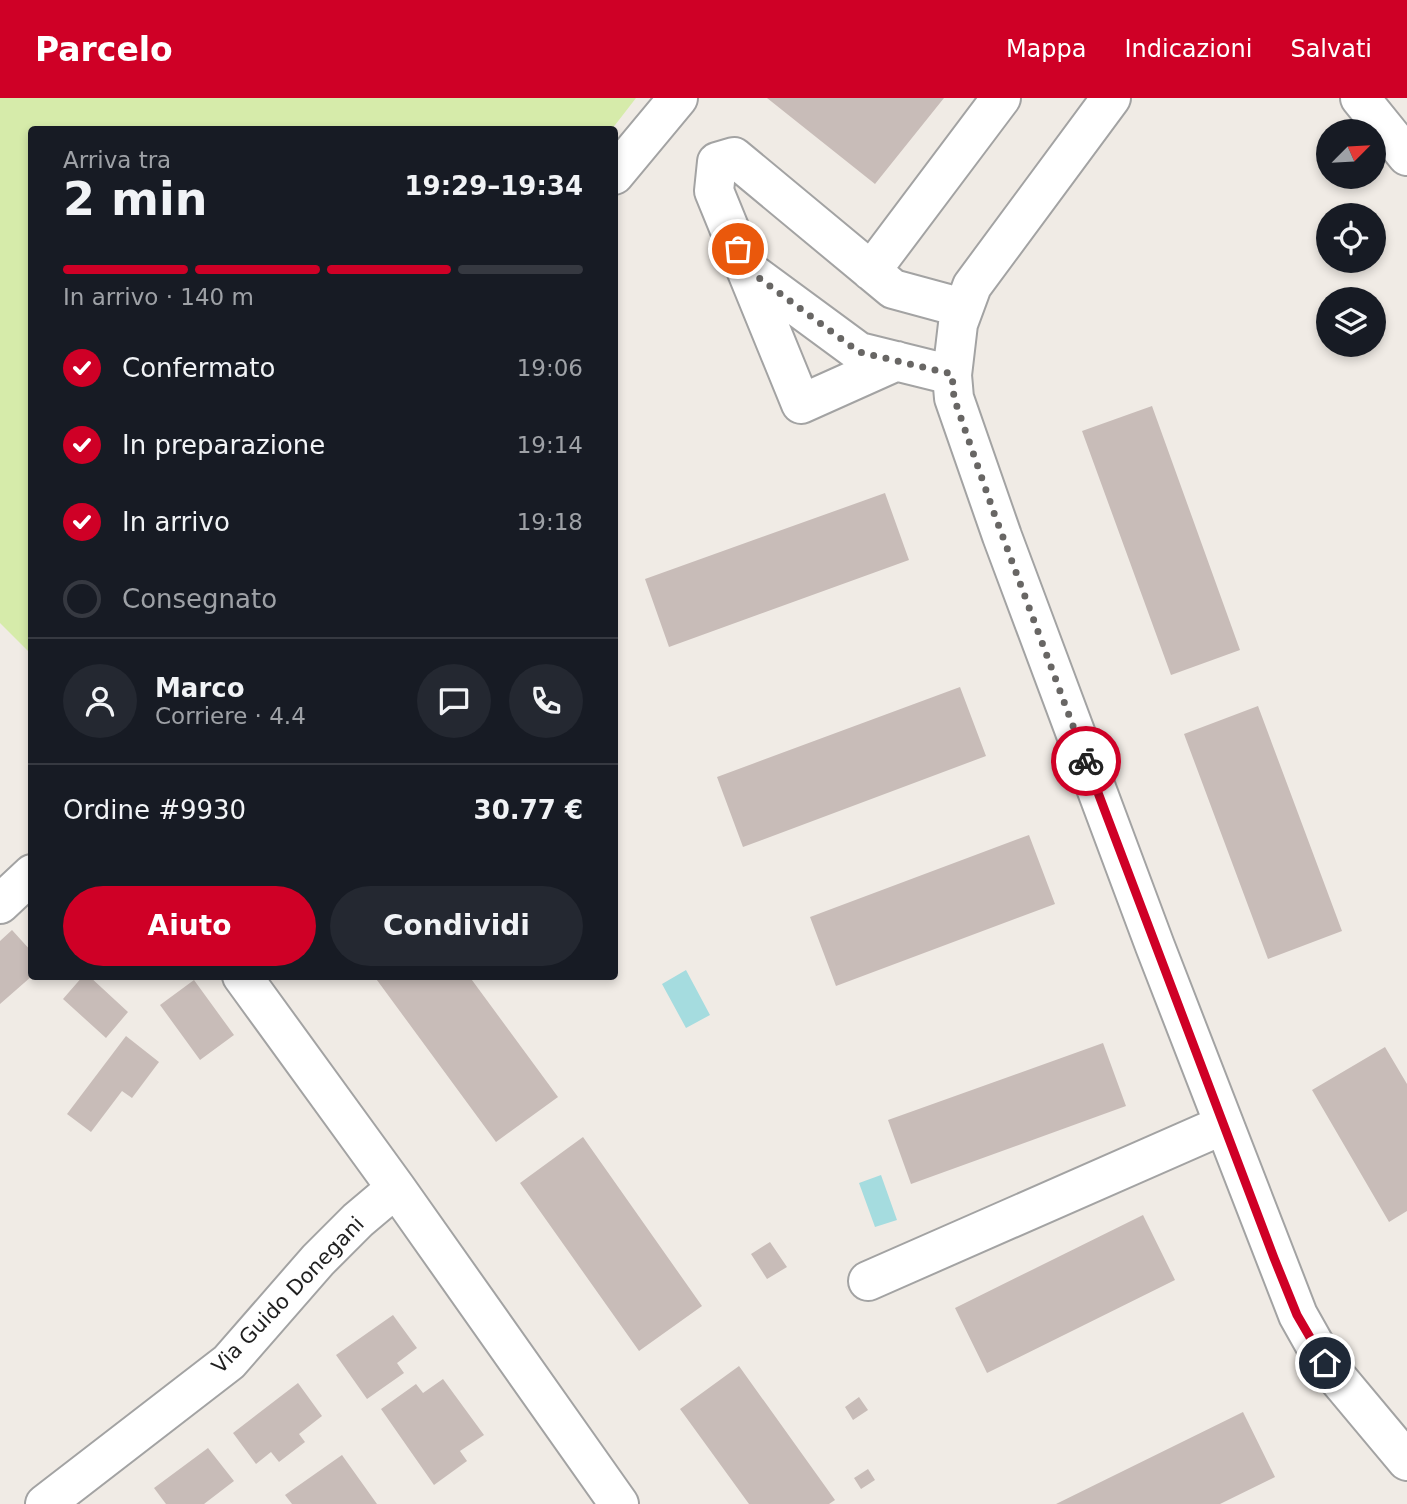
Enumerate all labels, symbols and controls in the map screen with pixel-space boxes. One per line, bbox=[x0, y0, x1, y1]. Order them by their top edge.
text: Parcelo bbox=[35, 30, 173, 69]
text: Mappa bbox=[1006, 35, 1086, 63]
text: Indicazioni bbox=[1124, 35, 1252, 63]
text: Salvati bbox=[1290, 35, 1372, 63]
north arrow bbox=[1316, 119, 1386, 189]
map controls bbox=[1316, 119, 1386, 357]
text: Arriva tra bbox=[63, 147, 171, 173]
text: 19:29–19:34 bbox=[404, 171, 583, 201]
text: 2 min bbox=[63, 172, 207, 226]
button: locate bbox=[1316, 203, 1386, 273]
pin bbox=[708, 219, 768, 279]
icon: bag bbox=[719, 230, 757, 268]
text: In arrivo · 140 m bbox=[63, 284, 254, 310]
button: layers bbox=[1316, 287, 1386, 357]
icon: check bbox=[63, 349, 101, 387]
text: Confermato bbox=[122, 353, 275, 383]
text: 19:06 bbox=[517, 355, 583, 381]
icon: check bbox=[63, 426, 101, 464]
text: In preparazione bbox=[122, 430, 325, 460]
text: 19:14 bbox=[517, 432, 583, 458]
icon: check bbox=[63, 503, 101, 541]
text: In arrivo bbox=[122, 507, 230, 537]
text: 19:18 bbox=[517, 509, 583, 535]
text: Consegnato bbox=[122, 584, 277, 614]
button: person bbox=[63, 664, 137, 738]
button: chat bbox=[417, 664, 491, 738]
button: phone bbox=[509, 664, 583, 738]
text: Marco bbox=[155, 673, 245, 703]
text: Corriere · 4.4 bbox=[155, 703, 306, 729]
courier bbox=[1051, 726, 1121, 796]
icon: bike bbox=[1067, 742, 1105, 780]
text: Ordine #9930 bbox=[63, 795, 246, 825]
text: 30.77 € bbox=[474, 795, 583, 825]
button: Aiuto bbox=[63, 886, 316, 966]
button: Condividi bbox=[330, 886, 583, 966]
street label: Via Guido Donegani bbox=[207, 1212, 369, 1378]
pin bbox=[1295, 1333, 1355, 1393]
icon: home bbox=[1306, 1344, 1344, 1382]

